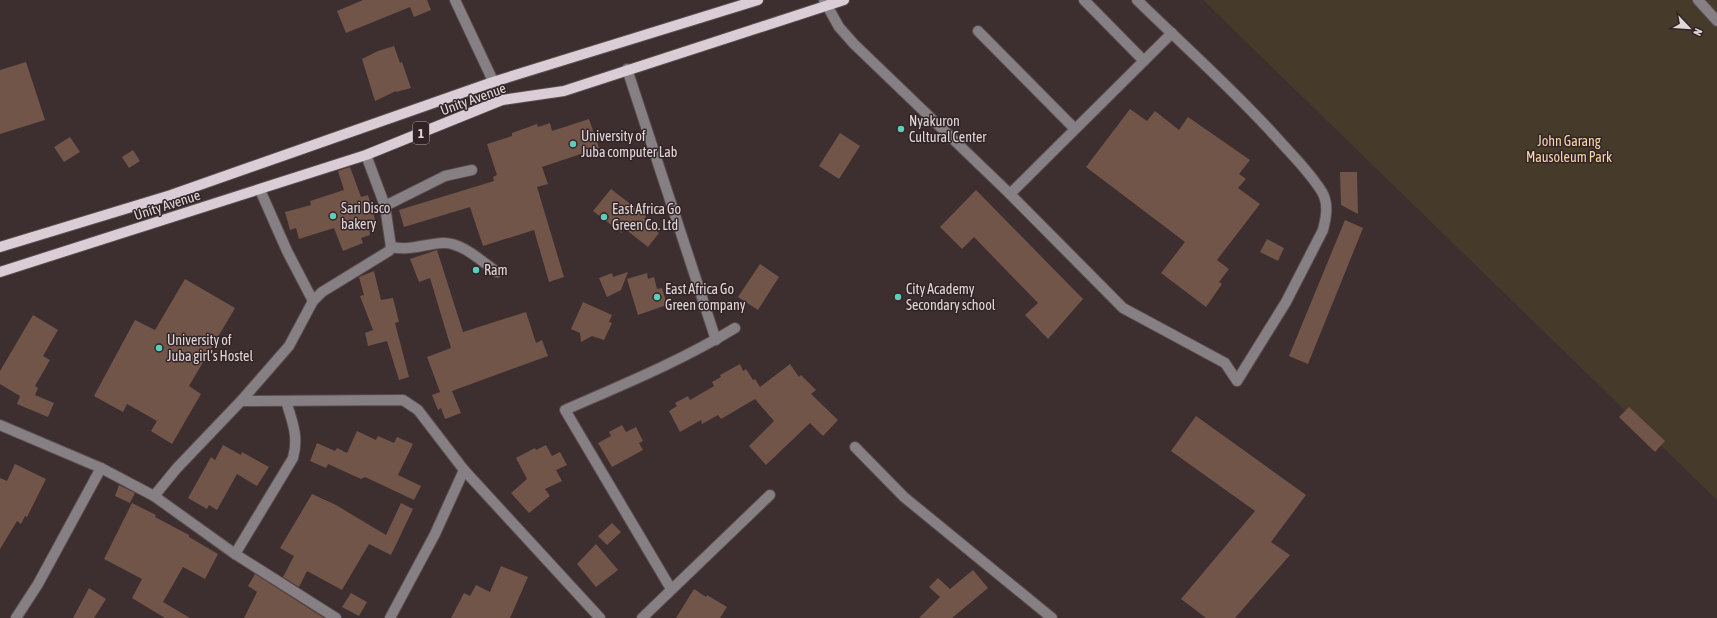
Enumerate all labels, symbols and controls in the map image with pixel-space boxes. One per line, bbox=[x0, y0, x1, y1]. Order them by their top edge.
north arrow bbox=[1669, 8, 1709, 48]
text: N bbox=[1691, 27, 1705, 38]
street label: Unity Avenue bbox=[438, 80, 508, 118]
place label: Nyakuron Cultural Center bbox=[909, 113, 987, 145]
road number: 1 bbox=[413, 122, 429, 144]
marker: Nyakuron Cultural Center bbox=[896, 124, 906, 134]
place label: University of Juba computer Lab bbox=[581, 128, 678, 160]
park label: John Garang Mausoleum Park bbox=[1526, 133, 1612, 165]
marker: University of Juba computer Lab bbox=[568, 139, 578, 149]
street label: Unity Avenue bbox=[132, 187, 202, 223]
place label: Sari Disco bakery bbox=[341, 200, 390, 232]
place label: East Africa Go Green Co. Ltd bbox=[612, 201, 681, 233]
marker: Sari Disco bakery bbox=[328, 211, 338, 221]
marker: East Africa Go Green Co. Ltd bbox=[599, 212, 609, 222]
place label: Ram bbox=[484, 262, 508, 278]
marker: Ram bbox=[471, 265, 481, 275]
place label: East Africa Go Green company bbox=[665, 281, 746, 313]
place label: City Academy Secondary school bbox=[906, 281, 996, 313]
marker: East Africa Go Green company bbox=[652, 292, 662, 302]
marker: City Academy Secondary school bbox=[893, 292, 903, 302]
place label: University of Juba girl's Hostel bbox=[167, 332, 253, 364]
marker: University of Juba girl's Hostel bbox=[154, 343, 164, 353]

